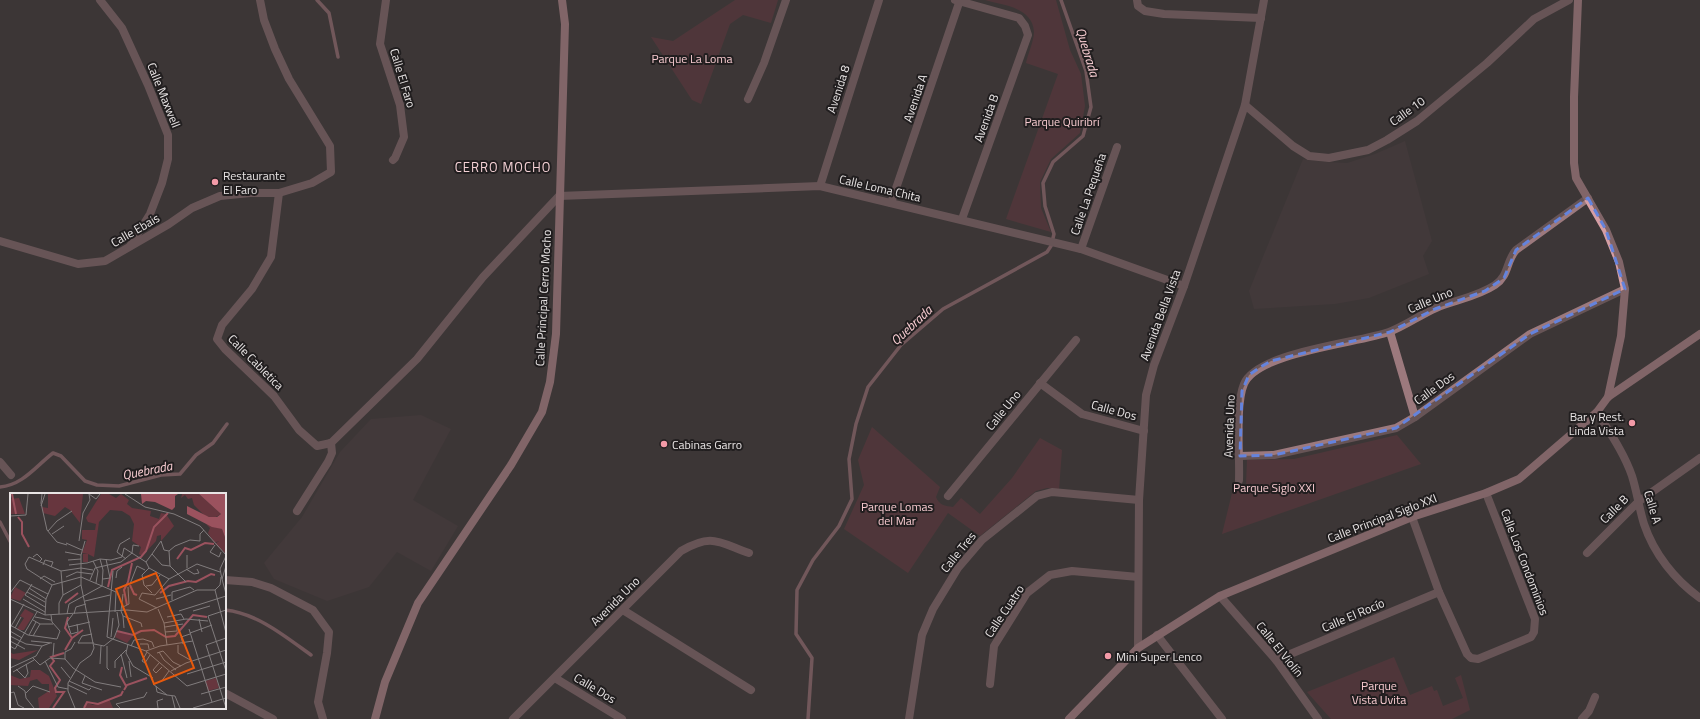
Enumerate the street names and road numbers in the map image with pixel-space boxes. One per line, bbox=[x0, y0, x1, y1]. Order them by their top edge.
street label: Calle El Faro bbox=[385, 46, 421, 110]
street label: Calle Maxwell bbox=[142, 59, 186, 131]
street label: Avenida 8 bbox=[821, 62, 855, 115]
street label: Avenida A bbox=[898, 71, 932, 125]
street label: Avenida B bbox=[969, 91, 1003, 145]
street label: Calle 10 bbox=[1385, 91, 1429, 131]
street label: Calle La Pequeña bbox=[1065, 150, 1111, 238]
street label: Calle Loma Chita bbox=[837, 169, 923, 207]
street label: Calle Ebais bbox=[107, 208, 163, 252]
street label: Calle Principal Cerro Mocho bbox=[530, 229, 556, 367]
street label: Avenida Bella Vista bbox=[1135, 267, 1185, 363]
street label: Calle Uno bbox=[1405, 282, 1455, 318]
street label: Calle Cabletica bbox=[224, 330, 288, 394]
street label: Calle Dos bbox=[1410, 366, 1459, 409]
street label: Calle Uno bbox=[981, 386, 1025, 434]
street label: Avenida Uno bbox=[1218, 394, 1240, 458]
street label: Calle Dos bbox=[1089, 395, 1139, 425]
street label: Calle Principal Siglo XXI bbox=[1324, 488, 1440, 548]
street label: Calle A bbox=[1639, 488, 1667, 526]
street label: Calle B bbox=[1595, 490, 1633, 528]
street label: Calle Los Condominios bbox=[1496, 506, 1554, 618]
street label: Calle Tres bbox=[936, 527, 981, 577]
street label: Avenida Uno bbox=[586, 572, 644, 630]
street label: Calle Cuatro bbox=[979, 581, 1029, 641]
street label: Calle El Rocío bbox=[1319, 593, 1387, 637]
street label: Calle El Violín bbox=[1252, 617, 1308, 681]
street label: Calle Dos bbox=[570, 668, 620, 708]

